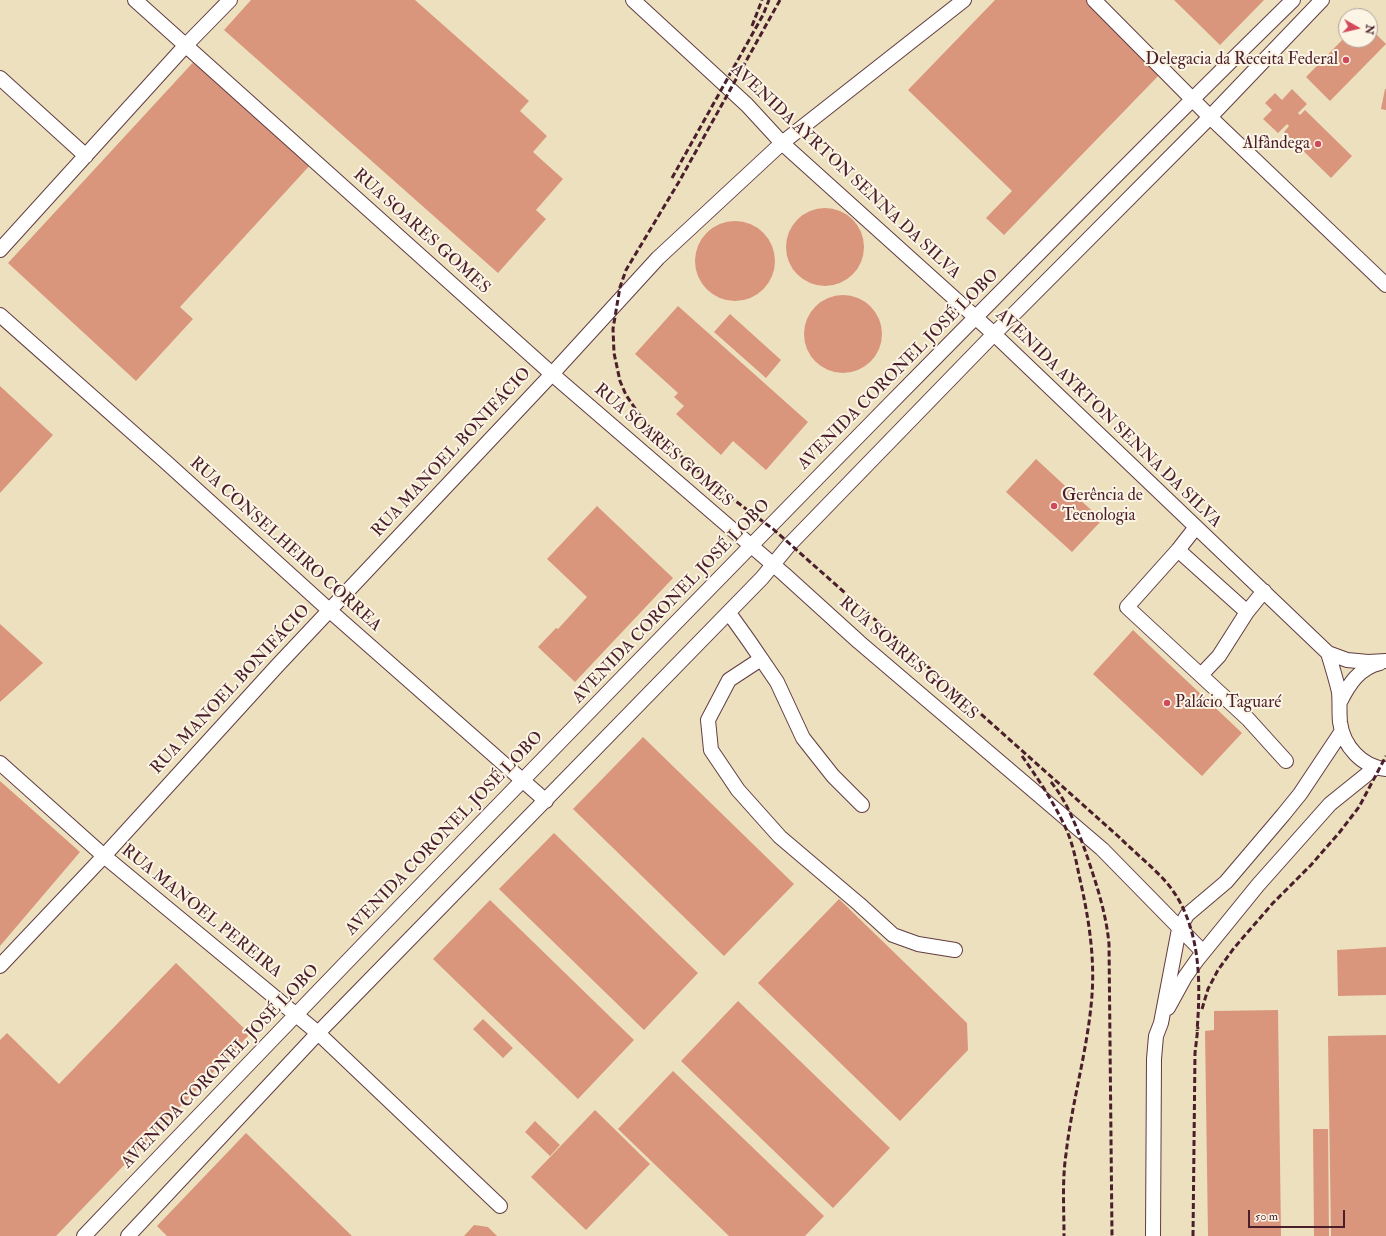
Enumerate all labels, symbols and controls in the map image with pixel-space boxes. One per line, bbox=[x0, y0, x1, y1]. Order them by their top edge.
north arrow bbox=[1338, 8, 1378, 48]
text: N bbox=[1362, 24, 1377, 35]
place label: Delegacia da Receita Federal bbox=[1145, 50, 1338, 70]
marker: Delegacia da Receita Federal bbox=[1341, 55, 1351, 65]
street label: AVENIDA AYRTON SENNA DA SILVA bbox=[726, 60, 964, 284]
place label: Alfândega bbox=[1243, 134, 1310, 154]
marker: Alfândega bbox=[1313, 139, 1323, 149]
street label: RUA SOARES GOMES bbox=[348, 165, 494, 299]
street label: AVENIDA CORONEL JOSÉ LOBO bbox=[794, 265, 1004, 475]
street label: AVENIDA AYRTON SENNA DA SILVA bbox=[991, 305, 1225, 533]
street label: RUA MANOEL BONIFÁCIO bbox=[368, 364, 536, 542]
street label: RUA SOARES GOMES bbox=[589, 380, 737, 512]
street label: RUA CONSELHEIRO CORREA bbox=[185, 453, 385, 637]
place label: Gerência de Tecnologia bbox=[1062, 486, 1143, 526]
street label: AVENIDA CORONEL JOSÉ LOBO bbox=[569, 496, 775, 708]
marker: Gerência de Tecnologia bbox=[1049, 501, 1059, 511]
street label: RUA SOARES GOMES bbox=[834, 593, 982, 725]
street label: RUA MANOEL BONIFÁCIO bbox=[147, 601, 315, 779]
place label: Palácio Taguaré bbox=[1175, 693, 1281, 713]
marker: Palácio Taguaré bbox=[1162, 698, 1172, 708]
street label: AVENIDA CORONEL JOSÉ LOBO bbox=[342, 728, 548, 940]
street label: RUA MANOEL PEREIRA bbox=[117, 841, 285, 983]
street label: AVENIDA CORONEL JOSÉ LOBO bbox=[118, 961, 324, 1173]
scale bar bbox=[1250, 1202, 1347, 1228]
text: 50 m bbox=[1255, 1209, 1278, 1224]

